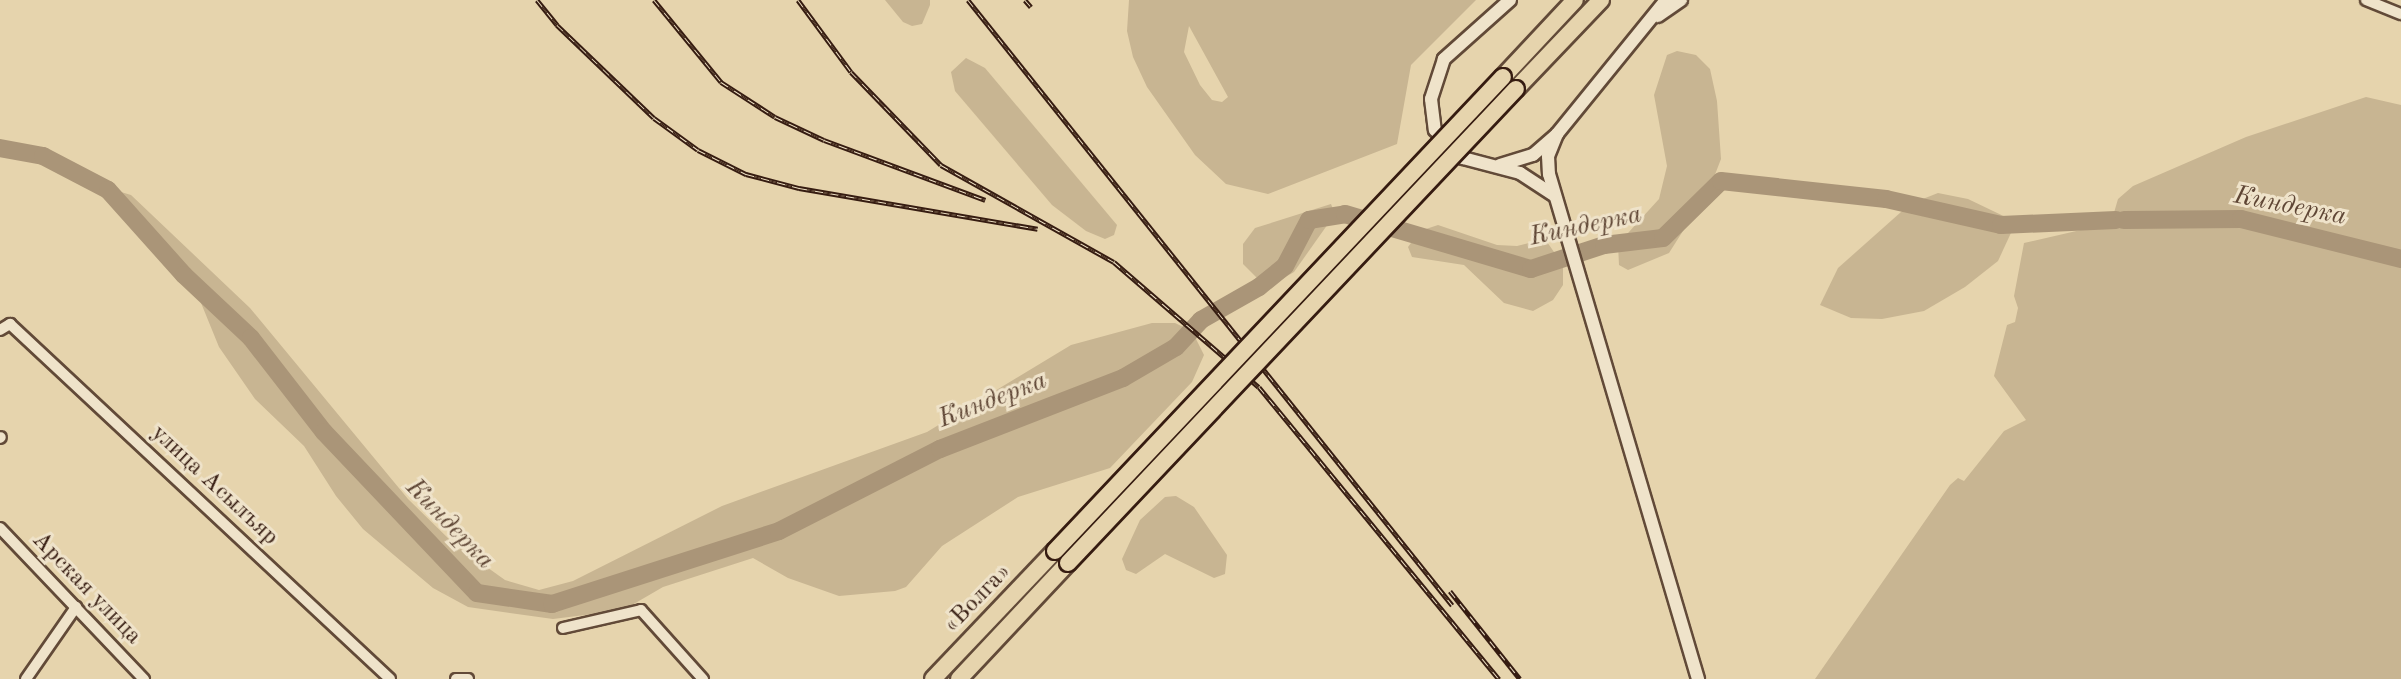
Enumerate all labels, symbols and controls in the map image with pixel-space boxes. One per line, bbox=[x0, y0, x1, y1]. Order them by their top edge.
water label: Киндерка bbox=[2231, 181, 2349, 233]
water label: Киндерка bbox=[1527, 200, 1645, 254]
water label: Киндерка bbox=[934, 366, 1052, 436]
street label: улица Асылъяр bbox=[144, 420, 284, 552]
water label: Киндерка bbox=[398, 473, 500, 577]
street label: Арская улица bbox=[25, 527, 147, 651]
street label: «Волга» bbox=[938, 558, 1018, 640]

